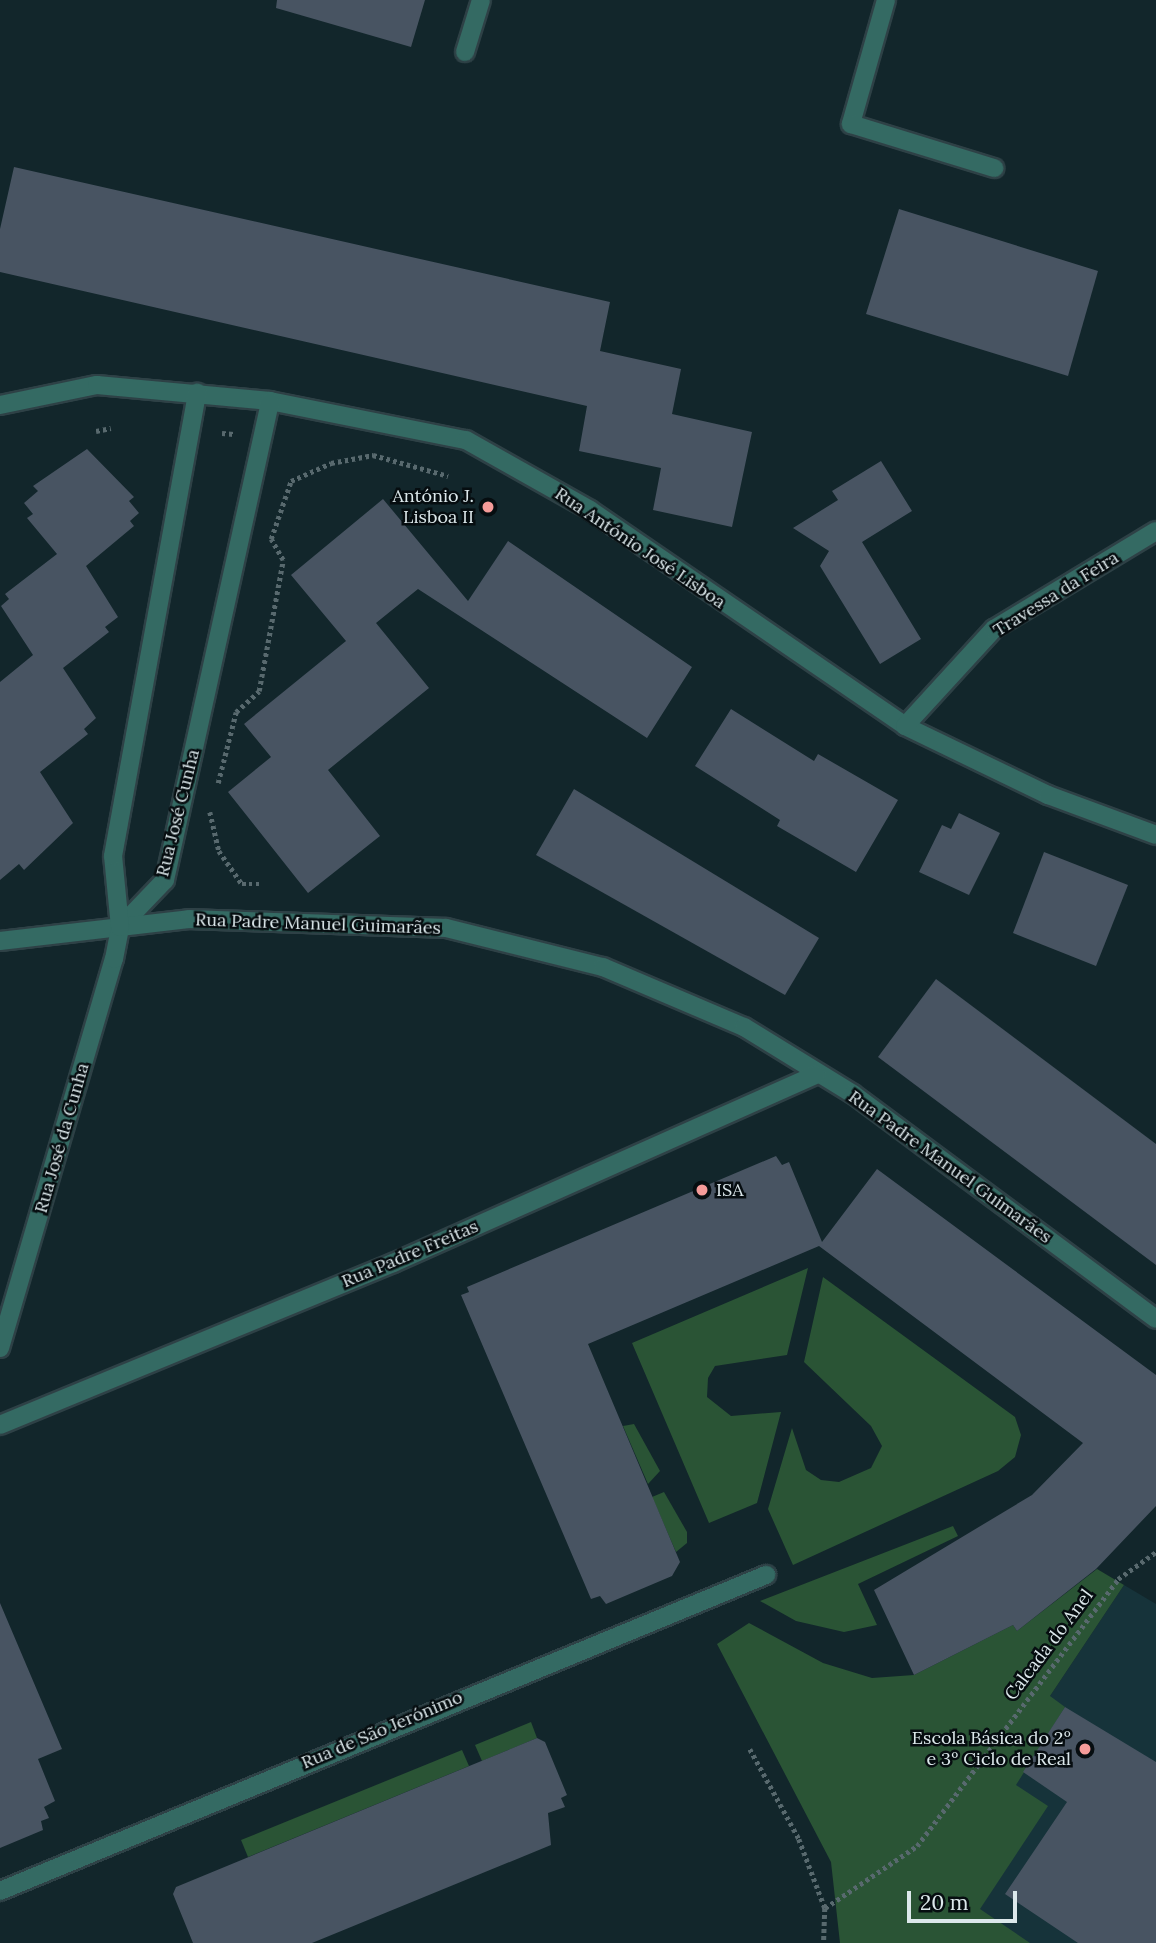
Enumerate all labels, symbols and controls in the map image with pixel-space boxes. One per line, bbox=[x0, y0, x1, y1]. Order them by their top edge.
street label: Rua António José Lisboa bbox=[551, 483, 729, 613]
place label: António J. Lisboa II bbox=[392, 486, 474, 528]
marker: António J. Lisboa II bbox=[480, 499, 496, 515]
street label: Travessa da Feira bbox=[989, 547, 1123, 641]
street label: Rua José Cunha bbox=[152, 747, 204, 879]
street label: Rua Padre Manuel Guimarães bbox=[195, 909, 441, 939]
street label: Rua José da Cunha bbox=[30, 1060, 94, 1216]
street label: Rua Padre Manuel Guimarães bbox=[844, 1086, 1056, 1248]
place label: ISA bbox=[716, 1179, 744, 1201]
marker: ISA bbox=[694, 1182, 710, 1198]
street label: Rua Padre Freitas bbox=[339, 1216, 481, 1292]
street label: Calcada do Anel bbox=[1000, 1585, 1098, 1705]
street label: Rua de São Jerónimo bbox=[298, 1686, 466, 1774]
place label: Escola Básica do 2º e 3º Ciclo de Real bbox=[912, 1728, 1071, 1770]
marker: Escola Básica do 2º e 3º Ciclo de Real bbox=[1077, 1741, 1093, 1757]
scale bar bbox=[911, 1876, 1021, 1920]
text: 20 m bbox=[920, 1889, 969, 1916]

